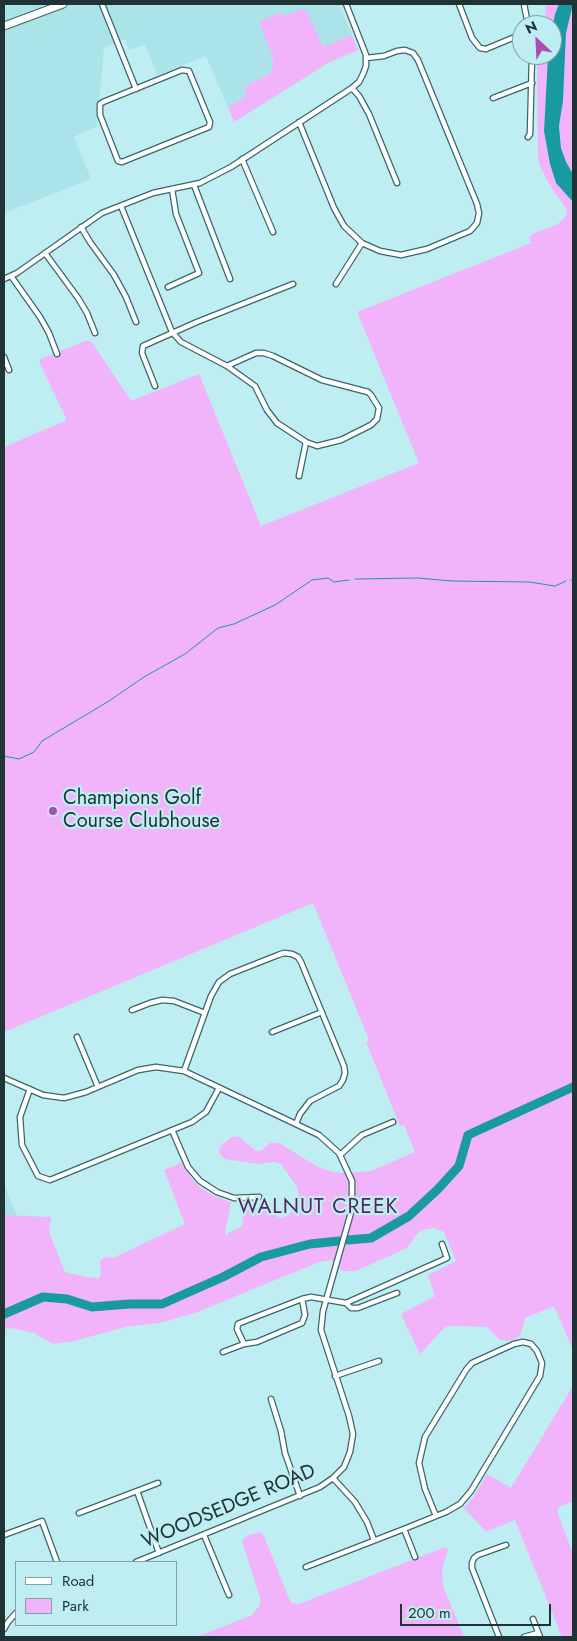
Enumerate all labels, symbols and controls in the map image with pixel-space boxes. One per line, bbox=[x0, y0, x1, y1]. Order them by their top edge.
north arrow bbox=[512, 15, 562, 65]
text: N bbox=[522, 16, 540, 39]
place label: Champions Golf Course Clubhouse bbox=[63, 787, 220, 834]
marker: Champions Golf Course Clubhouse bbox=[47, 805, 59, 817]
district label: WALNUT CREEK bbox=[236, 1195, 400, 1221]
street label: WOODSEDGE ROAD bbox=[139, 1460, 319, 1554]
legend bbox=[15, 1561, 178, 1626]
text: Road bbox=[62, 1570, 94, 1592]
scale bar bbox=[402, 1594, 553, 1626]
text: Park bbox=[62, 1595, 89, 1617]
text: 200 m bbox=[408, 1602, 451, 1624]

